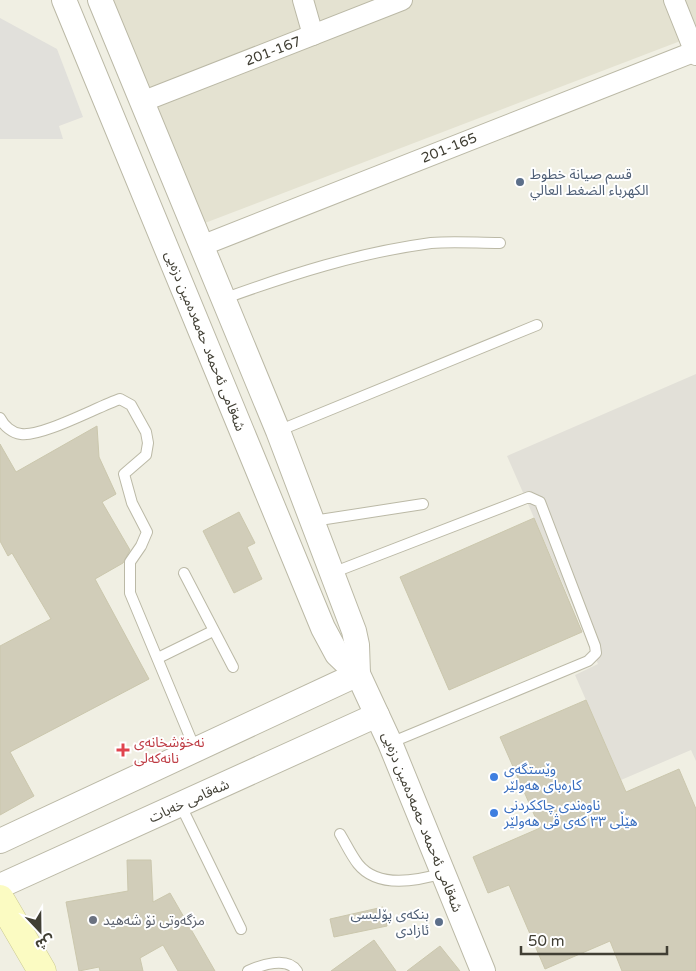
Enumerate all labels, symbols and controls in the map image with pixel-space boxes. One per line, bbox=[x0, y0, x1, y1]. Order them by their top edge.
street label: 201-167 bbox=[243, 33, 303, 69]
street label: 201-165 bbox=[419, 129, 479, 167]
place label: قسم صيانة خطوط الكهرباء الضغط العالي bbox=[530, 166, 649, 201]
marker: قسم صيانة خطوط الكهرباء الضغط العالي bbox=[514, 176, 526, 188]
street label: شەقامی ئەحمەد حەمەدەمین دزەیی bbox=[161, 248, 249, 434]
street label: شەقامی ئەحمەد حەمەدەمین دزەیی bbox=[378, 729, 466, 915]
place label: نەخۆشخانەی نانەکەلی bbox=[134, 734, 205, 767]
marker: نەخۆشخانەی نانەکەلی bbox=[116, 743, 130, 757]
place label: وێستگەی کارەبای هەولێر bbox=[503, 761, 582, 794]
marker: وێستگەی کارەبای هەولێر bbox=[488, 771, 500, 783]
street label: شەقامی خەبات bbox=[146, 776, 232, 826]
place label: ناوەندی چاککردنی هێڵی ٣٣ کەی ڤی هەولێر bbox=[503, 797, 638, 830]
marker: ناوەندی چاککردنی هێڵی ٣٣ کەی ڤی هەولێر bbox=[488, 807, 500, 819]
north arrow bbox=[15, 906, 65, 956]
place label: بنکەی پۆلیسی ئازادی bbox=[350, 906, 429, 939]
place label: مزگەوتی نۆ شەهید bbox=[103, 912, 205, 929]
marker: مزگەوتی نۆ شەهید bbox=[87, 914, 99, 926]
marker: بنکەی پۆلیسی ئازادی bbox=[433, 916, 445, 928]
scale bar bbox=[521, 924, 667, 956]
text: ش bbox=[33, 931, 57, 954]
text: 50 m bbox=[528, 932, 565, 950]

